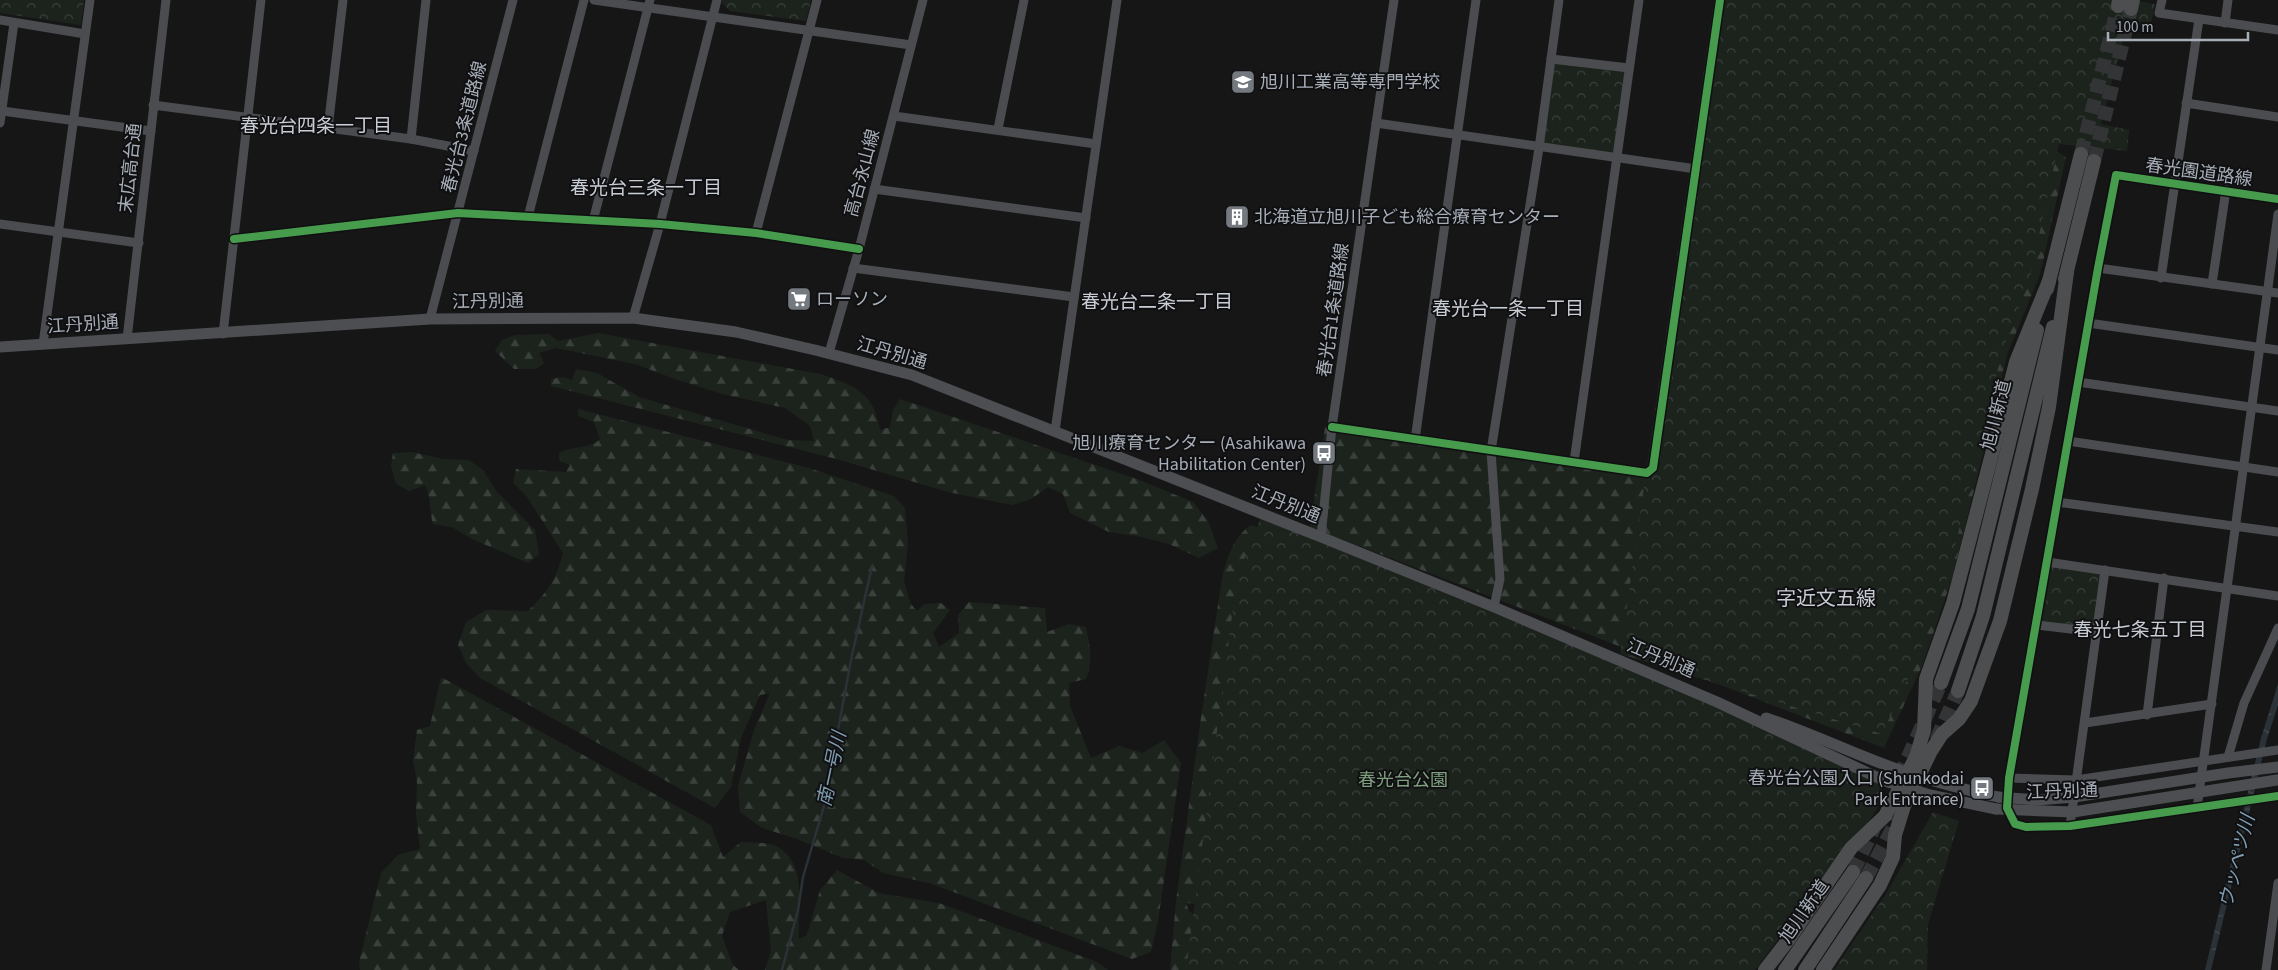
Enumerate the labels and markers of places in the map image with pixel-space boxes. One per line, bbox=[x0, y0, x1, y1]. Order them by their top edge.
school or university icon: 旭川工業高等専門学校 bbox=[1230, 69, 1256, 95]
place label: 旭川工業高等専門学校 bbox=[1260, 70, 1440, 95]
building icon: 北海道立旭川子ども総合療育センター bbox=[1224, 204, 1250, 230]
place label: 北海道立旭川子ども総合療育センター bbox=[1254, 205, 1560, 230]
supermarket icon: ローソン bbox=[786, 286, 812, 312]
place label: ローソン bbox=[816, 287, 888, 312]
place label: 旭川療育センター (Asahikawa Habilitation Center) bbox=[1072, 431, 1306, 477]
bus stop icon: 旭川療育センター (Asahikawa Habilitation Center) bbox=[1311, 440, 1337, 466]
place label: 春光台公園入口 (Shunkodai Park Entrance) bbox=[1748, 766, 1964, 812]
bus stop icon: 春光台公園入口 (Shunkodai Park Entrance) bbox=[1969, 775, 1995, 801]

